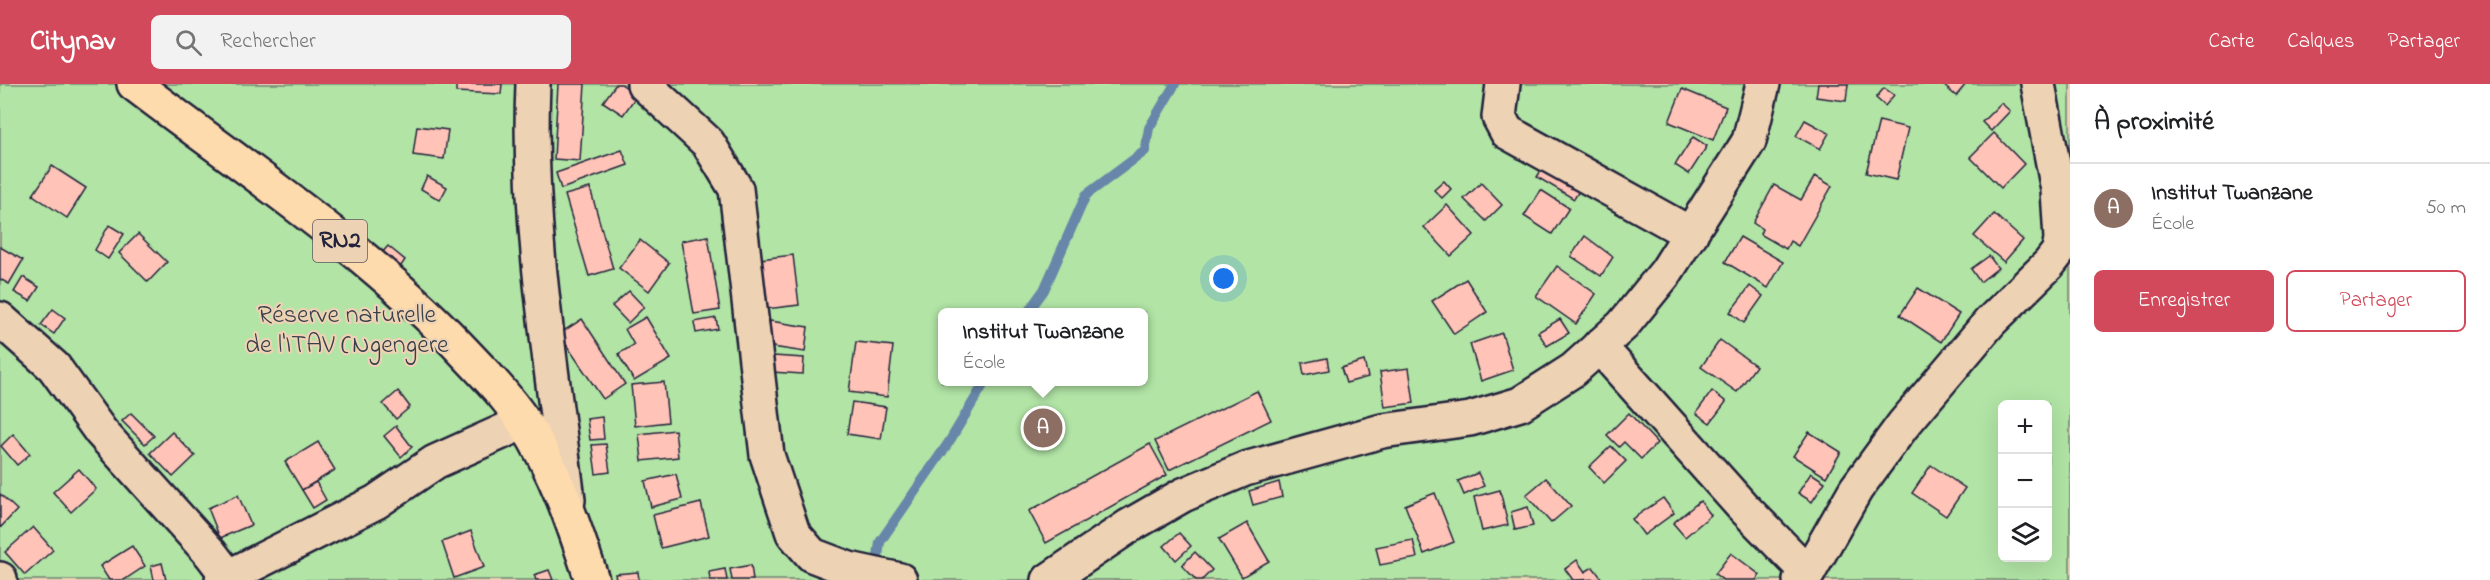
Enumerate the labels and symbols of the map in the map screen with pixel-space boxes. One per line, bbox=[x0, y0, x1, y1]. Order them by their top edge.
road number: RN2 bbox=[313, 220, 367, 262]
your location bbox=[1209, 264, 1238, 293]
park label: Réserve naturelle de l'ITAV (Ngengere bbox=[245, 297, 449, 365]
pin: A bbox=[1024, 406, 1062, 450]

